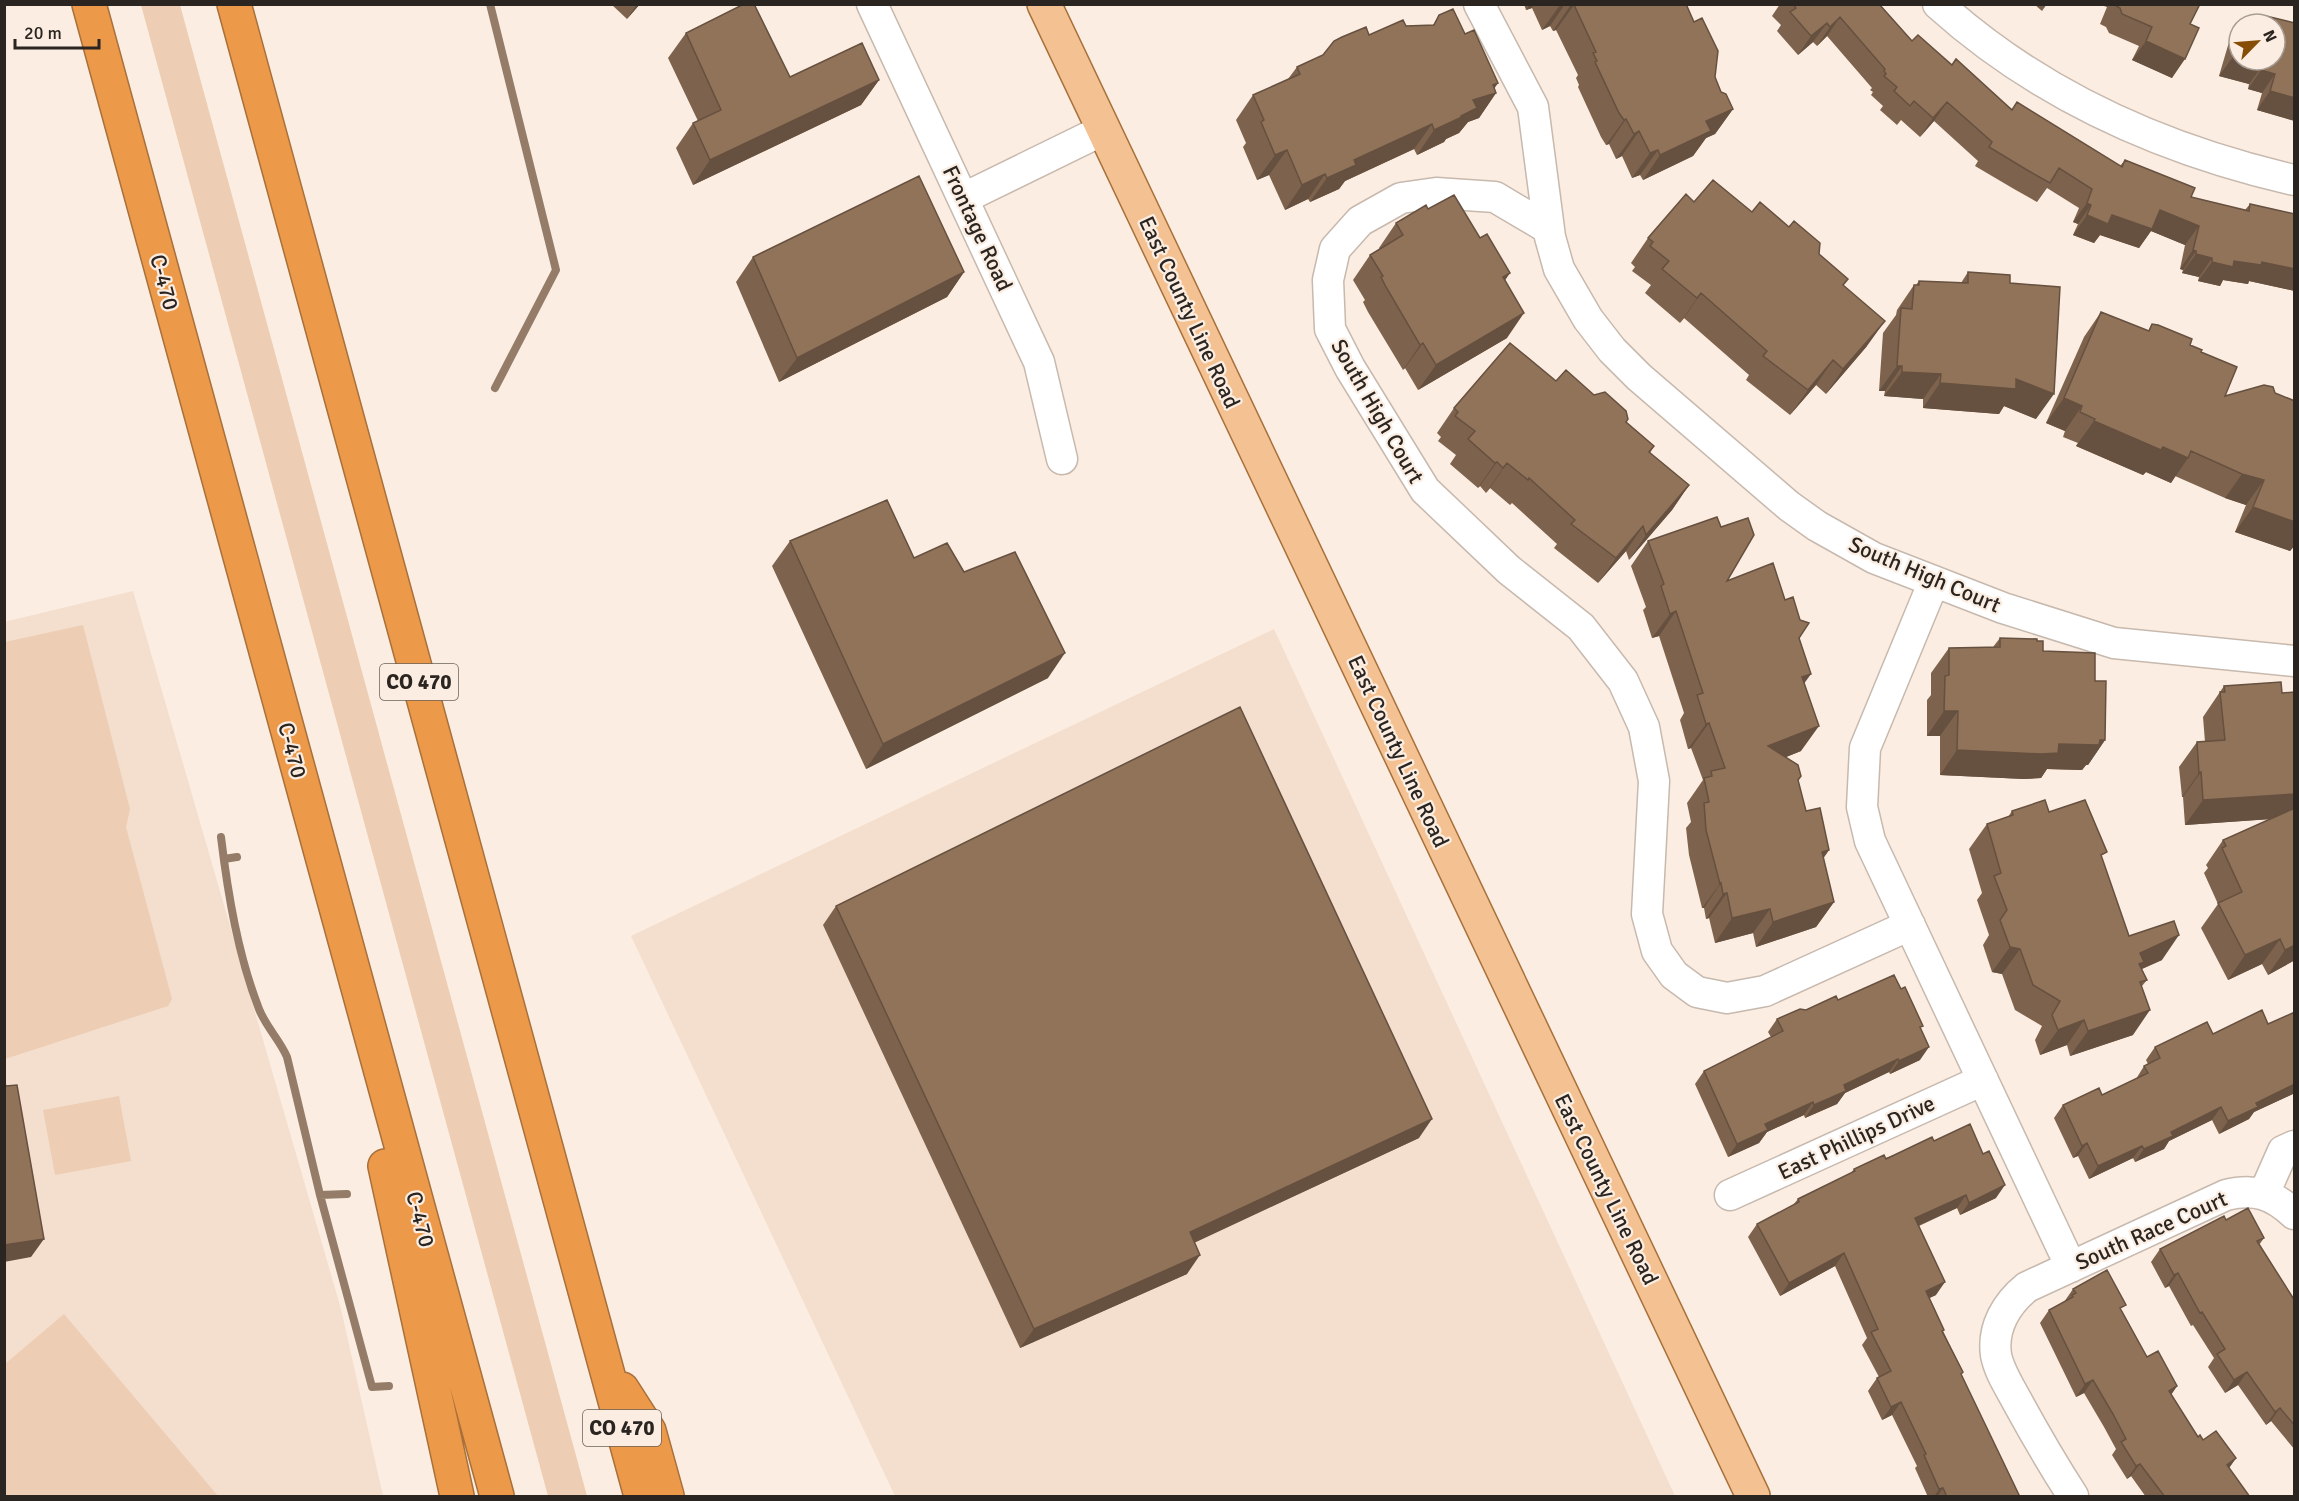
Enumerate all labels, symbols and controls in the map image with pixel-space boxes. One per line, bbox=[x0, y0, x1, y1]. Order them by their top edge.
scale bar bbox=[15, 12, 99, 50]
north arrow bbox=[2227, 12, 2287, 72]
text: 20 m bbox=[24, 22, 62, 44]
text: N bbox=[2258, 27, 2281, 45]
street label: Frontage Road bbox=[937, 161, 1018, 295]
street label: East County Line Road bbox=[1133, 212, 1246, 413]
street label: C-470 bbox=[144, 251, 185, 313]
street label: South High Court bbox=[1325, 334, 1430, 489]
street label: South High Court bbox=[1845, 530, 2005, 619]
street label: East County Line Road bbox=[1342, 651, 1455, 852]
road number: CO 470 bbox=[380, 664, 458, 700]
street label: C-470 bbox=[272, 719, 313, 781]
street label: East County Line Road bbox=[1549, 1089, 1665, 1289]
street label: East Phillips Drive bbox=[1774, 1089, 1939, 1186]
street label: South Race Court bbox=[2071, 1185, 2232, 1276]
street label: C-470 bbox=[400, 1188, 441, 1250]
road number: CO 470 bbox=[583, 1410, 661, 1446]

